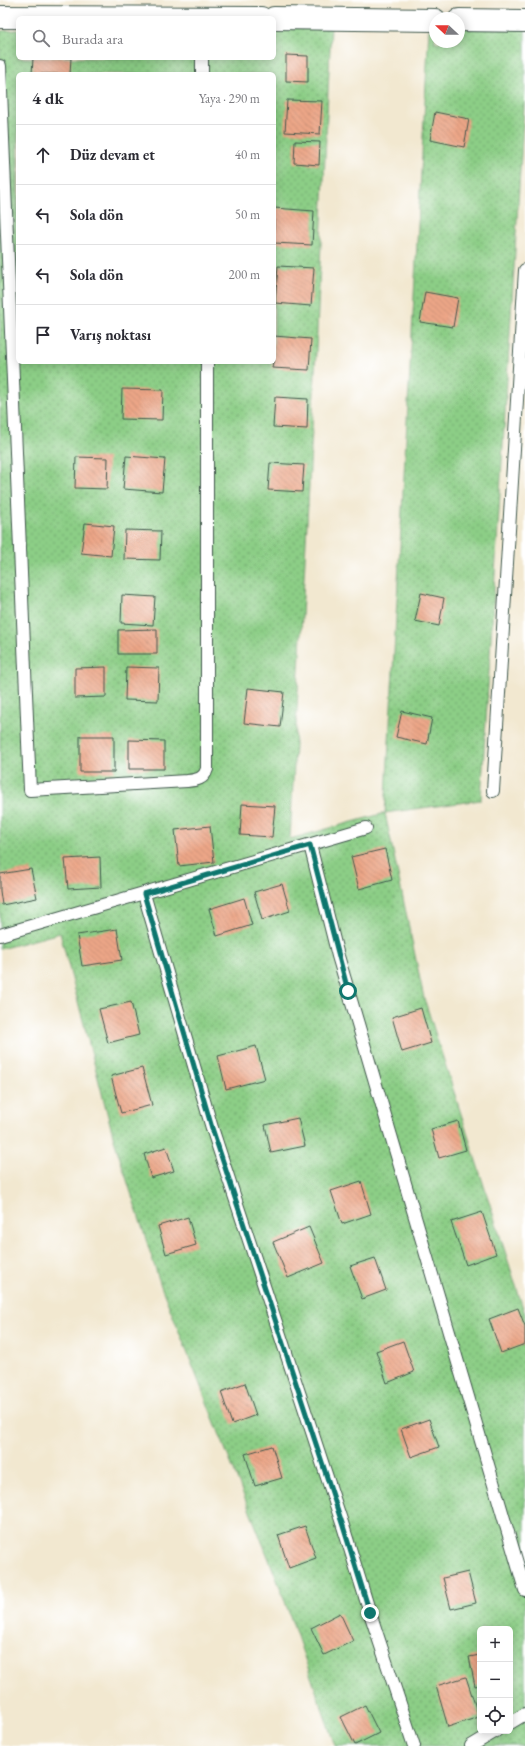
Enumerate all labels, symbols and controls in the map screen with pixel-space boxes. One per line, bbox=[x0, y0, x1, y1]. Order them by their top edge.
north arrow bbox=[429, 12, 465, 48]
search box bbox=[16, 16, 276, 60]
icon: search bbox=[30, 27, 52, 49]
text: Burada ara bbox=[62, 29, 123, 48]
text: 4 dk bbox=[32, 87, 64, 109]
text: Yaya · 290 m bbox=[199, 90, 260, 107]
icon: ahead bbox=[32, 144, 54, 166]
text: Düz devam et bbox=[70, 145, 155, 164]
text: 40 m bbox=[235, 146, 260, 163]
icon: left bbox=[32, 204, 54, 226]
text: Sola dön bbox=[70, 205, 123, 224]
text: 50 m bbox=[235, 206, 260, 223]
icon: left bbox=[32, 264, 54, 286]
text: Sola dön bbox=[70, 265, 123, 284]
text: 200 m bbox=[229, 266, 260, 283]
icon: arrive bbox=[32, 324, 54, 346]
text: Varış noktası bbox=[70, 325, 151, 344]
route start bbox=[339, 982, 357, 1000]
route end bbox=[361, 1604, 379, 1622]
map controls bbox=[477, 1626, 513, 1734]
button: + bbox=[477, 1626, 513, 1662]
button: − bbox=[477, 1662, 513, 1698]
button: locate bbox=[477, 1698, 513, 1734]

